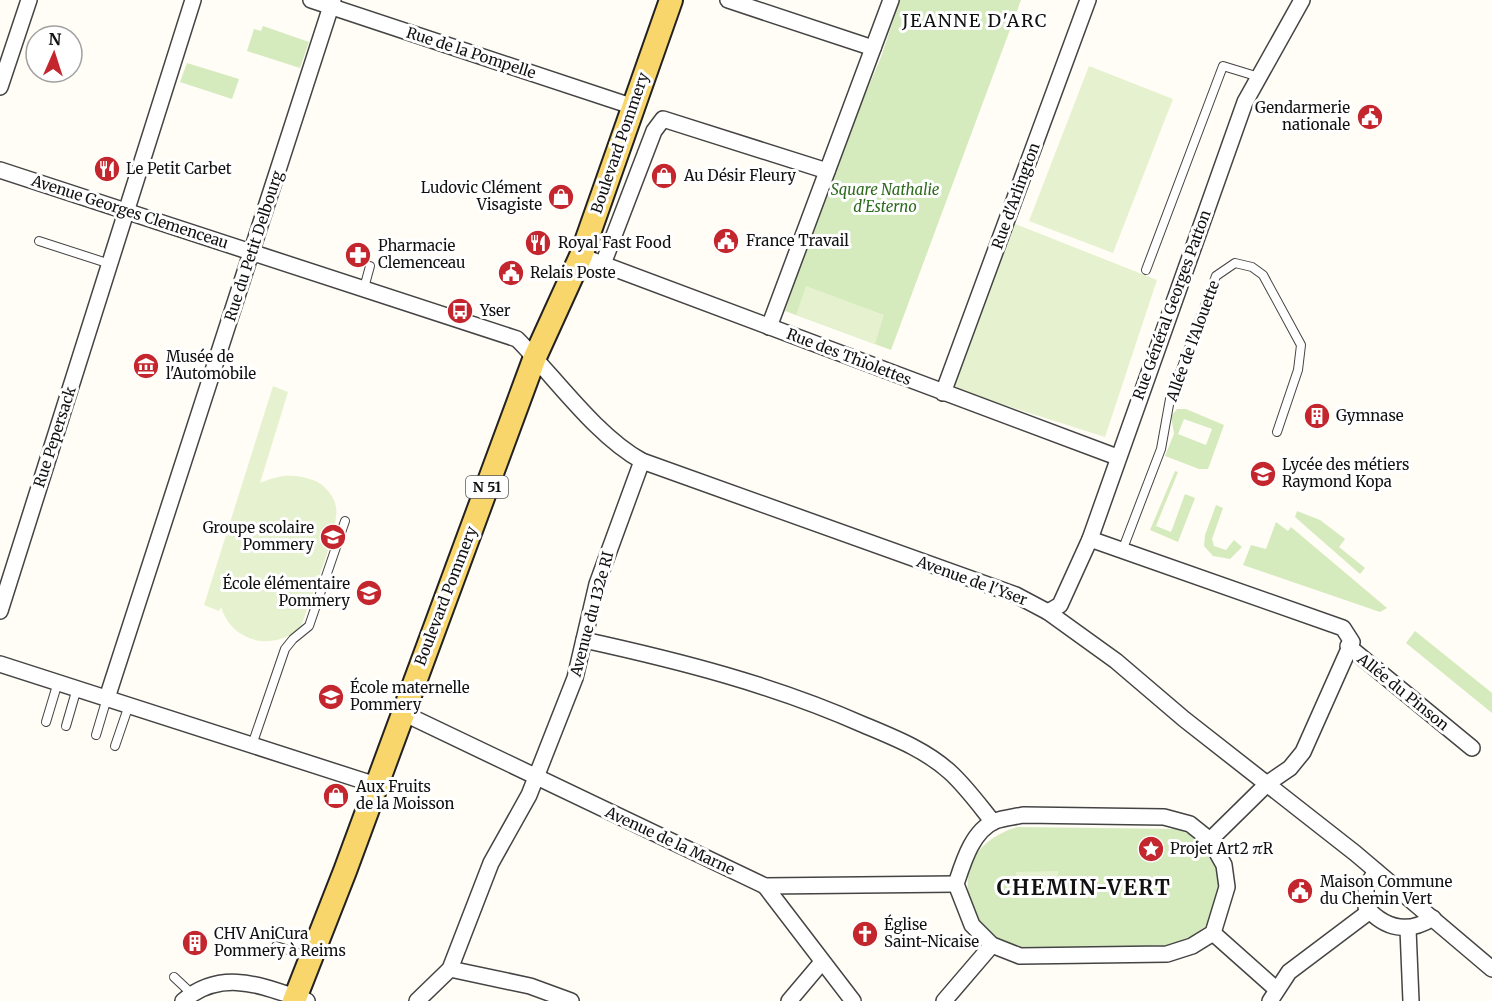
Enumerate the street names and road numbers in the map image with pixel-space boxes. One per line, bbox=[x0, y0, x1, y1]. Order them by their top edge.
street label: Rue de la Pompelle bbox=[404, 23, 538, 82]
street label: Boulevard Pommery bbox=[586, 70, 653, 216]
street label: Rue d'Arlington bbox=[987, 140, 1044, 252]
street label: Rue du Petit Delbourg bbox=[220, 168, 287, 323]
street label: Avenue Georges Clemenceau bbox=[28, 170, 231, 252]
street label: Rue Général Georges Patton bbox=[1128, 207, 1215, 402]
street label: Allée de l'Alouette bbox=[1161, 278, 1223, 405]
street label: Rue des Thiolettes bbox=[784, 324, 914, 389]
street label: Rue Pepersack bbox=[29, 384, 80, 490]
road number: N 51 bbox=[466, 476, 508, 498]
street label: Boulevard Pommery bbox=[410, 523, 481, 668]
street label: Avenue du 132e RI bbox=[565, 549, 617, 680]
street label: Avenue de l'Yser bbox=[913, 551, 1030, 609]
street label: Allée du Pinson bbox=[1353, 648, 1453, 734]
street label: Avenue de la Marne bbox=[602, 802, 738, 879]

